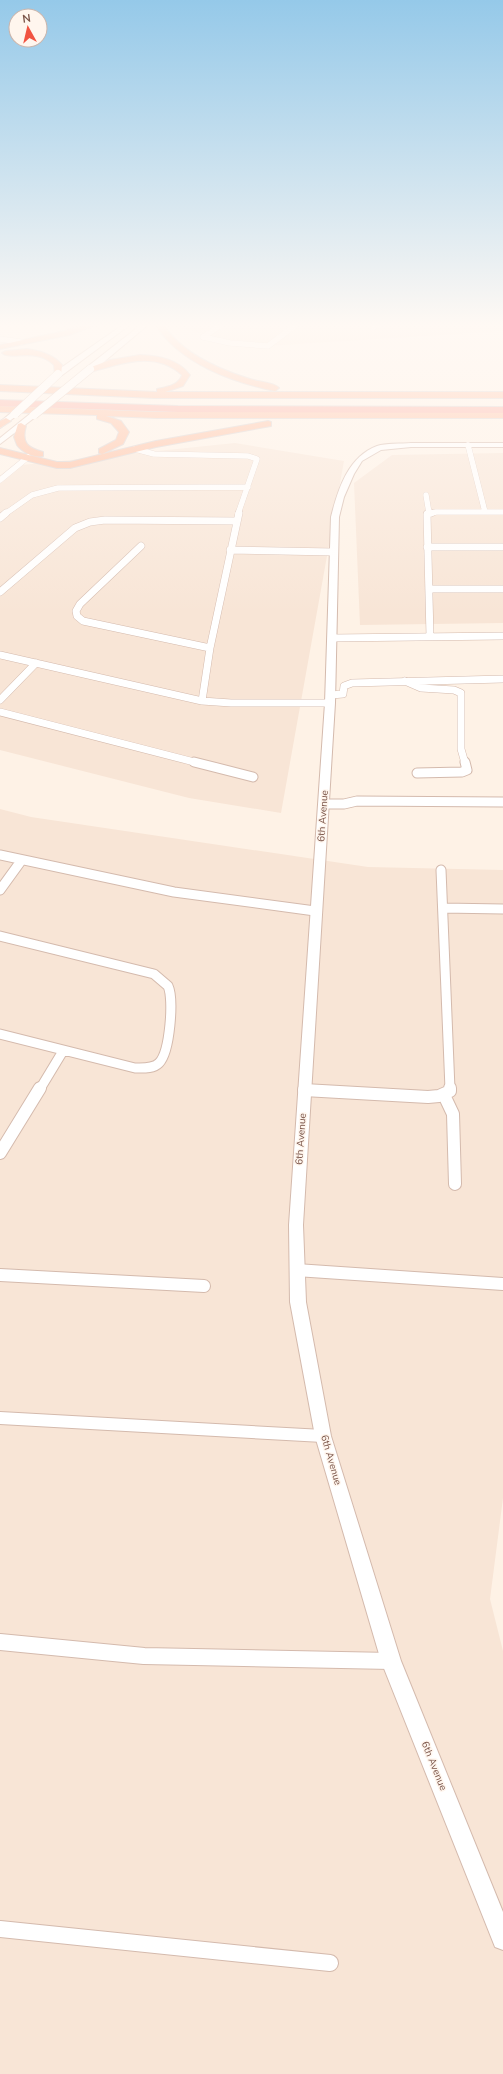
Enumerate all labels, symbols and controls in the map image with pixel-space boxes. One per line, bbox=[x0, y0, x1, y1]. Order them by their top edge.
north arrow bbox=[8, 8, 48, 48]
text: N bbox=[22, 11, 32, 27]
street label: 6th Avenue bbox=[314, 790, 332, 842]
street label: 6th Avenue bbox=[292, 1113, 310, 1165]
street label: 6th Avenue bbox=[317, 1433, 345, 1487]
street label: 6th Avenue bbox=[418, 1739, 450, 1793]

